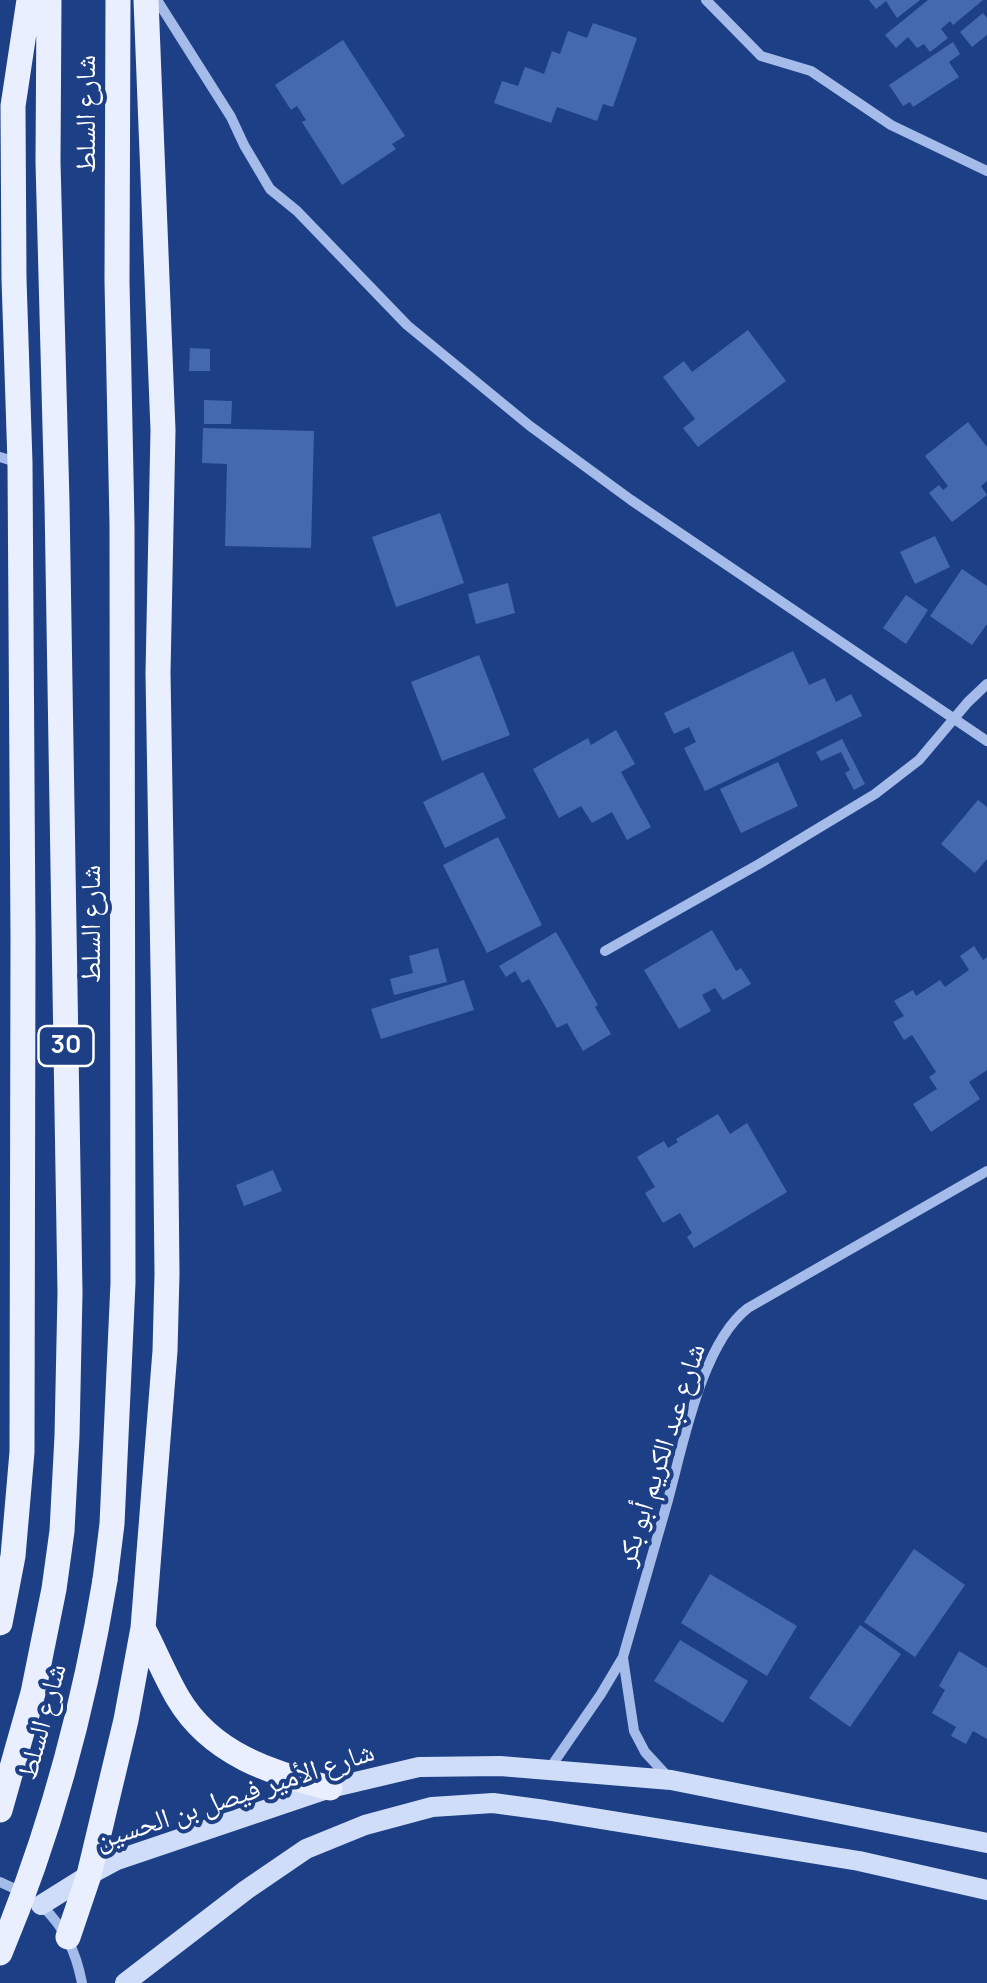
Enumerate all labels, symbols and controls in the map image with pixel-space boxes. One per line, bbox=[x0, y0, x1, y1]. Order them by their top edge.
street label: شارع السلط bbox=[70, 55, 104, 173]
street label: شارع السلط bbox=[75, 865, 109, 983]
road number: 30 bbox=[38, 1026, 94, 1066]
street label: شارع عبد الكريم أبو بكر bbox=[610, 1340, 714, 1570]
street label: شارع السلط bbox=[11, 1660, 75, 1784]
street label: شارع الأمير فيصل بن الحسين bbox=[91, 1736, 379, 1858]

